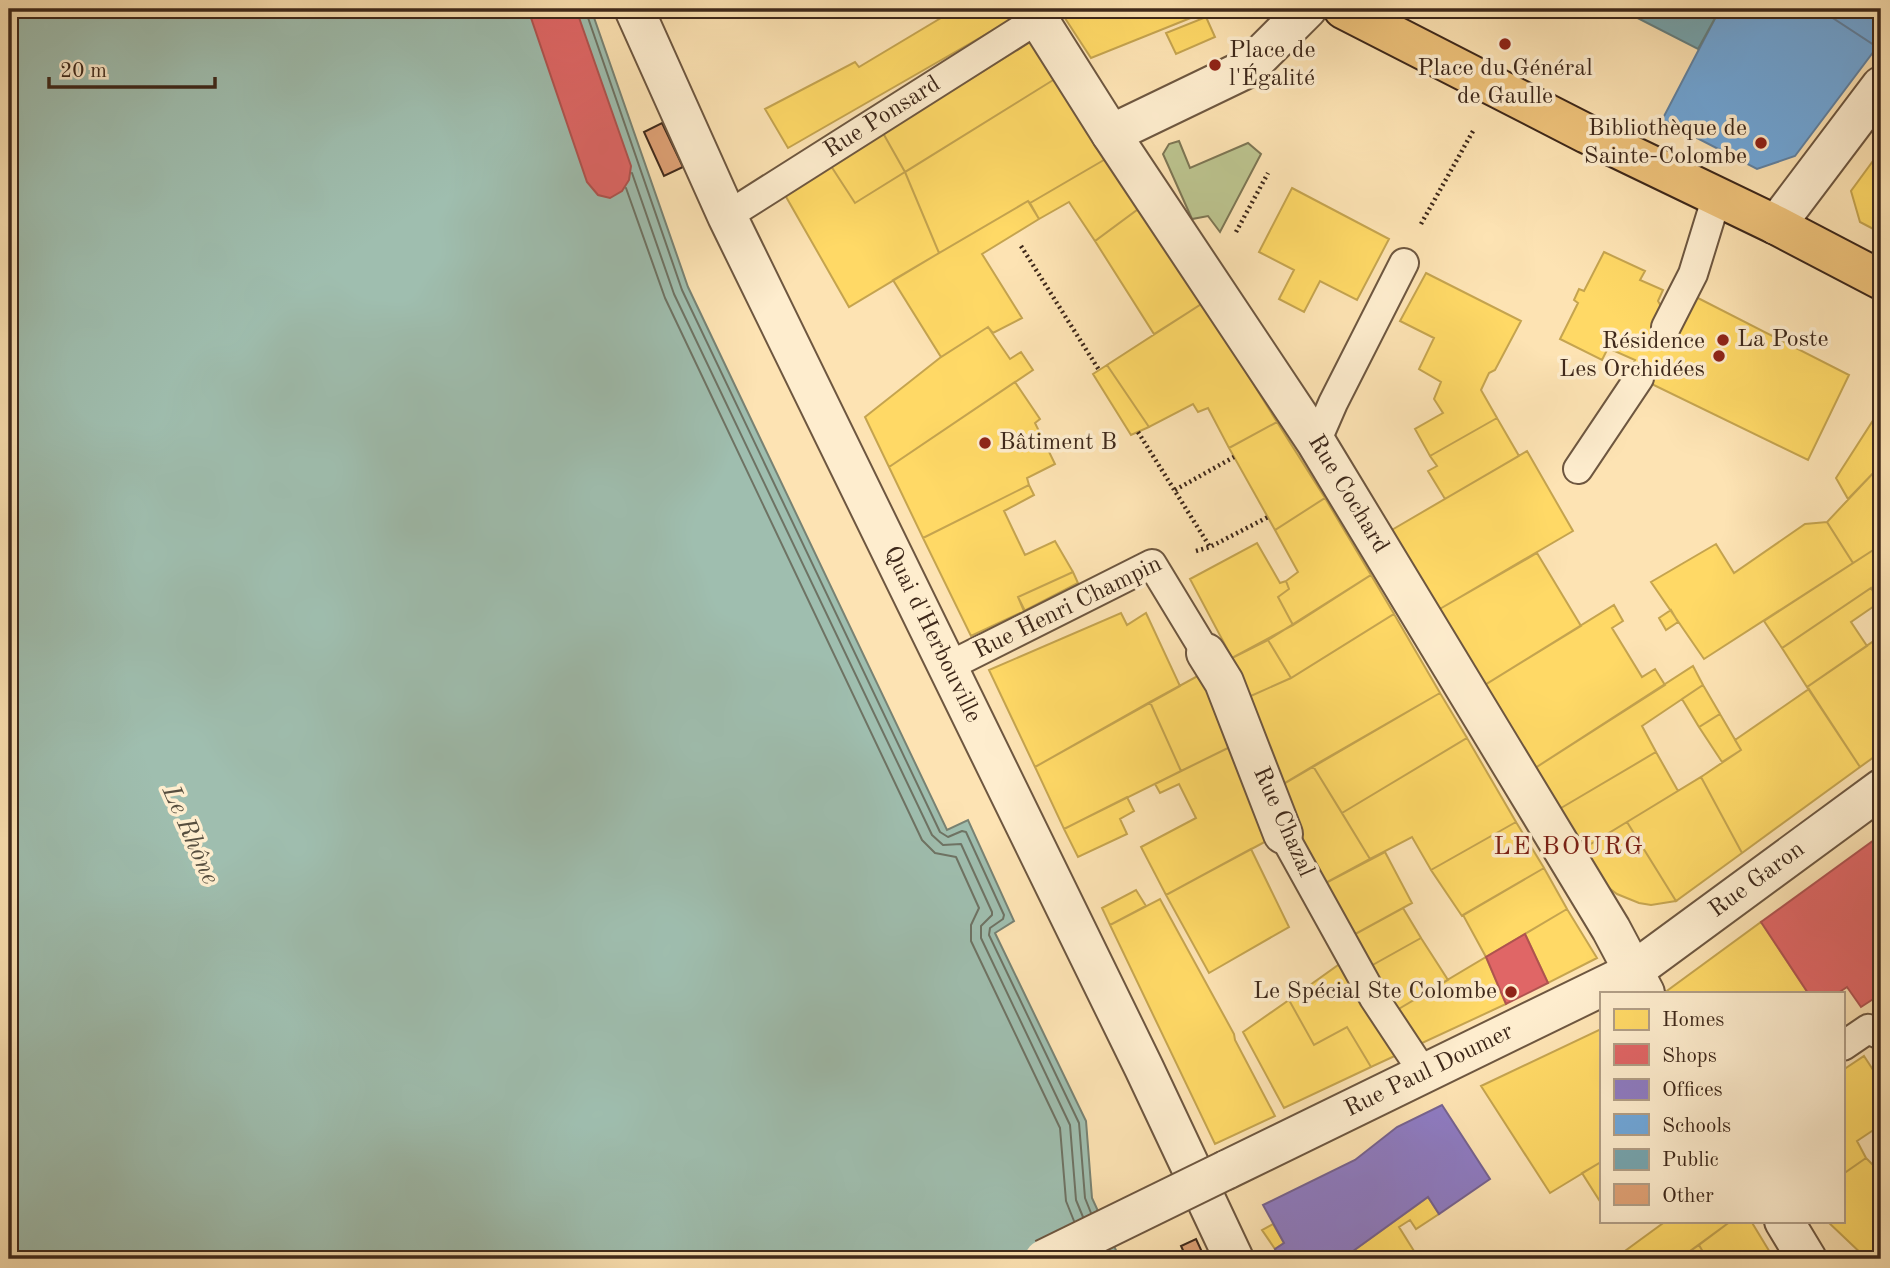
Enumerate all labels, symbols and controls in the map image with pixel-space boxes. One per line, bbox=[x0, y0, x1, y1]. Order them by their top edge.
marker: Place du Général de Gaulle bbox=[1497, 36, 1513, 52]
place label: Place de l'Égalité bbox=[1229, 39, 1315, 91]
scale bar bbox=[49, 46, 215, 90]
marker: Place de l'Égalité bbox=[1207, 57, 1223, 73]
place label: Place du Général de Gaulle bbox=[1417, 57, 1593, 109]
text: 20 m bbox=[60, 61, 107, 82]
street label: Rue Ponsard bbox=[820, 72, 945, 163]
place label: Bibliothèque de Sainte-Colombe bbox=[1584, 117, 1747, 169]
marker: Bibliothèque de Sainte-Colombe bbox=[1753, 135, 1769, 151]
place label: La Poste bbox=[1737, 328, 1829, 352]
place label: Résidence Les Orchidées bbox=[1559, 330, 1705, 382]
marker: La Poste bbox=[1715, 332, 1731, 348]
marker: Résidence Les Orchidées bbox=[1711, 348, 1727, 364]
place label: Bâtiment B bbox=[999, 431, 1117, 455]
street label: Rue Cochard bbox=[1303, 431, 1393, 558]
marker: Bâtiment B bbox=[977, 435, 993, 451]
street label: Quai d'Herbouville bbox=[879, 543, 985, 727]
street label: Rue Henri Champin bbox=[970, 552, 1166, 664]
street label: Rue Chazal bbox=[1248, 763, 1318, 881]
water label: Le Rhône bbox=[156, 781, 223, 888]
district label: LE BOURG bbox=[1493, 834, 1645, 860]
street label: Rue Garon bbox=[1705, 837, 1809, 923]
place label: Le Spécial Ste Colombe bbox=[1253, 980, 1497, 1004]
marker: Le Spécial Ste Colombe bbox=[1503, 984, 1519, 1000]
legend bbox=[1600, 992, 1844, 1222]
text: Homes bbox=[1662, 1010, 1724, 1031]
street label: Rue Paul Doumer bbox=[1341, 1020, 1517, 1122]
text: Shops bbox=[1662, 1046, 1717, 1067]
text: Offices bbox=[1662, 1080, 1723, 1101]
text: Schools bbox=[1662, 1116, 1731, 1137]
text: Public bbox=[1662, 1150, 1719, 1171]
text: Other bbox=[1662, 1186, 1714, 1207]

